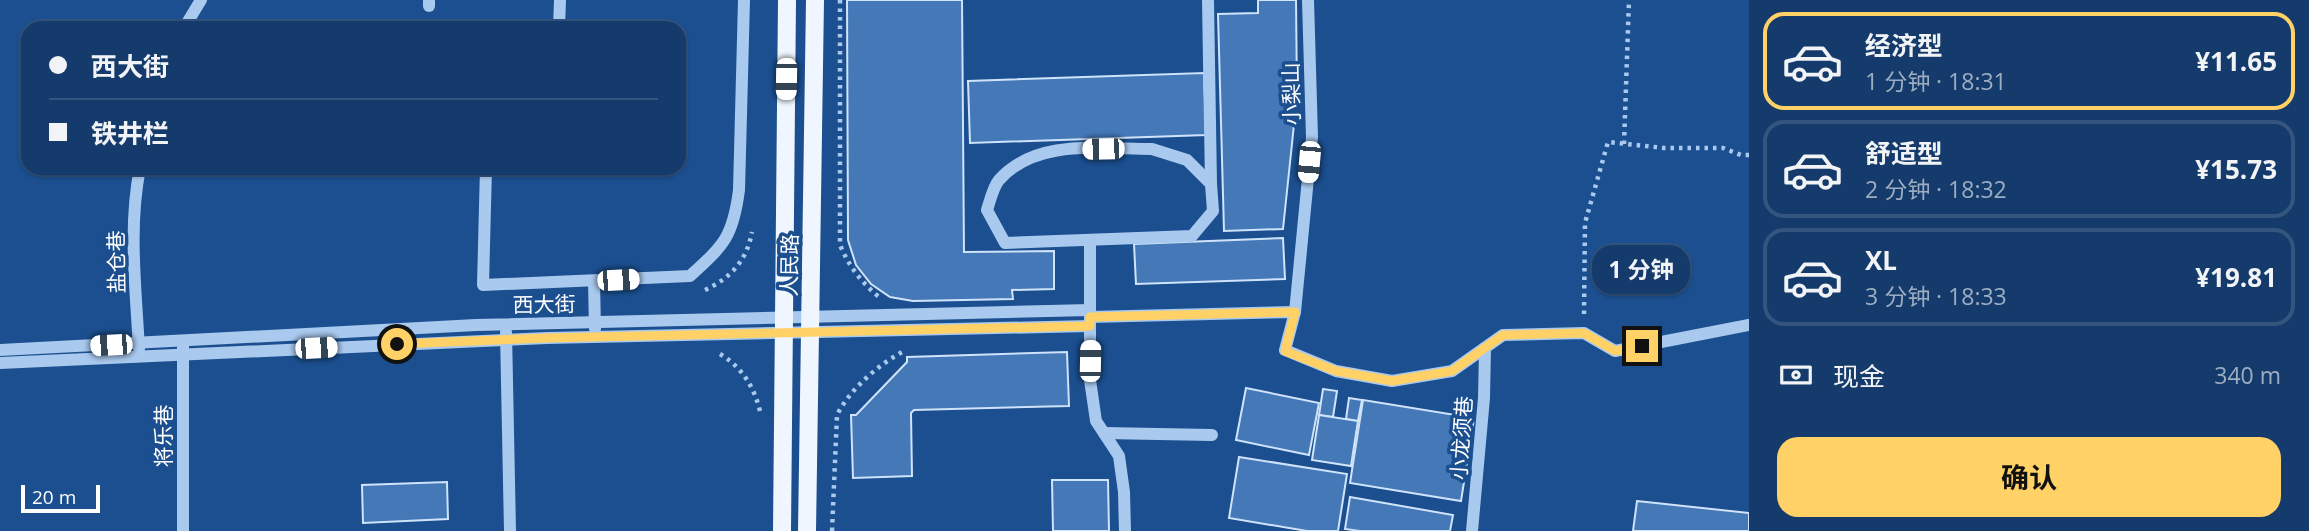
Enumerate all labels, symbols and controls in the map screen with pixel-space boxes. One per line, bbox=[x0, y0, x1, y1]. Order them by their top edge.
text: 经济型 bbox=[1865, 27, 1943, 63]
icon: car bbox=[1781, 30, 1844, 93]
text: ¥11.65 bbox=[2195, 43, 2277, 79]
text: 西大街 bbox=[91, 48, 169, 84]
car bbox=[776, 58, 797, 100]
street label: 小梨山 bbox=[1276, 62, 1306, 126]
text: 1 分钟 · 18:31 bbox=[1865, 65, 2007, 97]
text: 铁井栏 bbox=[91, 115, 169, 151]
text: 舒适型 bbox=[1865, 135, 1943, 171]
car bbox=[1082, 138, 1125, 160]
icon: car bbox=[1781, 138, 1844, 201]
car bbox=[1297, 140, 1322, 184]
text: ¥15.73 bbox=[2195, 151, 2277, 187]
text: 2 分钟 · 18:32 bbox=[1865, 173, 2007, 205]
street label: 盐仓巷 bbox=[101, 230, 131, 294]
street label: 人民路 bbox=[774, 233, 804, 297]
text: XL bbox=[1865, 242, 1897, 278]
callout: 1 分钟 bbox=[1593, 244, 1691, 294]
icon: car bbox=[1781, 246, 1844, 309]
text: 1 分钟 bbox=[1608, 253, 1674, 285]
text: ¥19.81 bbox=[2195, 259, 2277, 295]
car bbox=[597, 268, 640, 292]
text: 3 分钟 · 18:33 bbox=[1865, 280, 2007, 312]
street label: 西大街 bbox=[512, 289, 576, 319]
route start bbox=[381, 328, 413, 360]
route end bbox=[1626, 330, 1658, 362]
car bbox=[90, 333, 133, 357]
car bbox=[295, 336, 338, 360]
car bbox=[1080, 340, 1101, 382]
icon: cash bbox=[1777, 356, 1815, 394]
text: 现金 bbox=[1833, 358, 1885, 394]
text: 340 m bbox=[2214, 359, 2281, 391]
street label: 小龙须巷 bbox=[1444, 395, 1478, 481]
street label: 将乐巷 bbox=[149, 405, 177, 468]
button: 确认 bbox=[1777, 437, 2281, 517]
scale bar bbox=[21, 482, 100, 514]
text: 20 m bbox=[32, 484, 76, 510]

